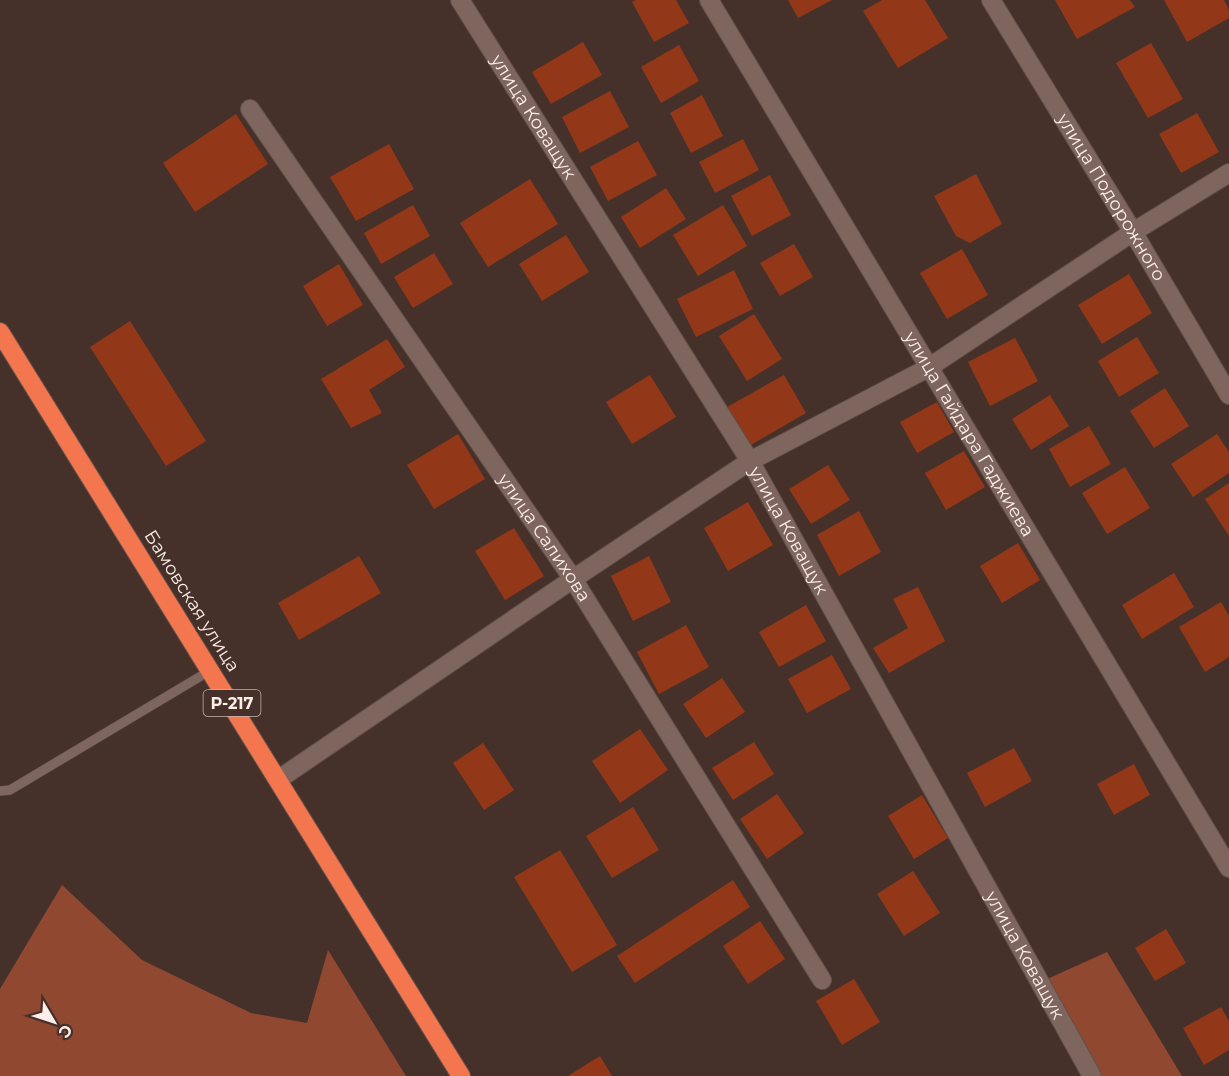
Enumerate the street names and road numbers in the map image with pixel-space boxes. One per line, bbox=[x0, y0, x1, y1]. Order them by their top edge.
street label: улица Коващук bbox=[486, 49, 581, 184]
street label: улица Подорожного bbox=[1052, 109, 1170, 285]
street label: улица Гайдара Гаджиева bbox=[899, 327, 1039, 541]
street label: улица Коващук bbox=[744, 462, 833, 599]
street label: улица Салихова bbox=[492, 469, 595, 606]
street label: Бамовская улица bbox=[140, 526, 244, 676]
road number: Р-217 bbox=[204, 690, 260, 716]
street label: улица Коващук bbox=[980, 886, 1069, 1023]

